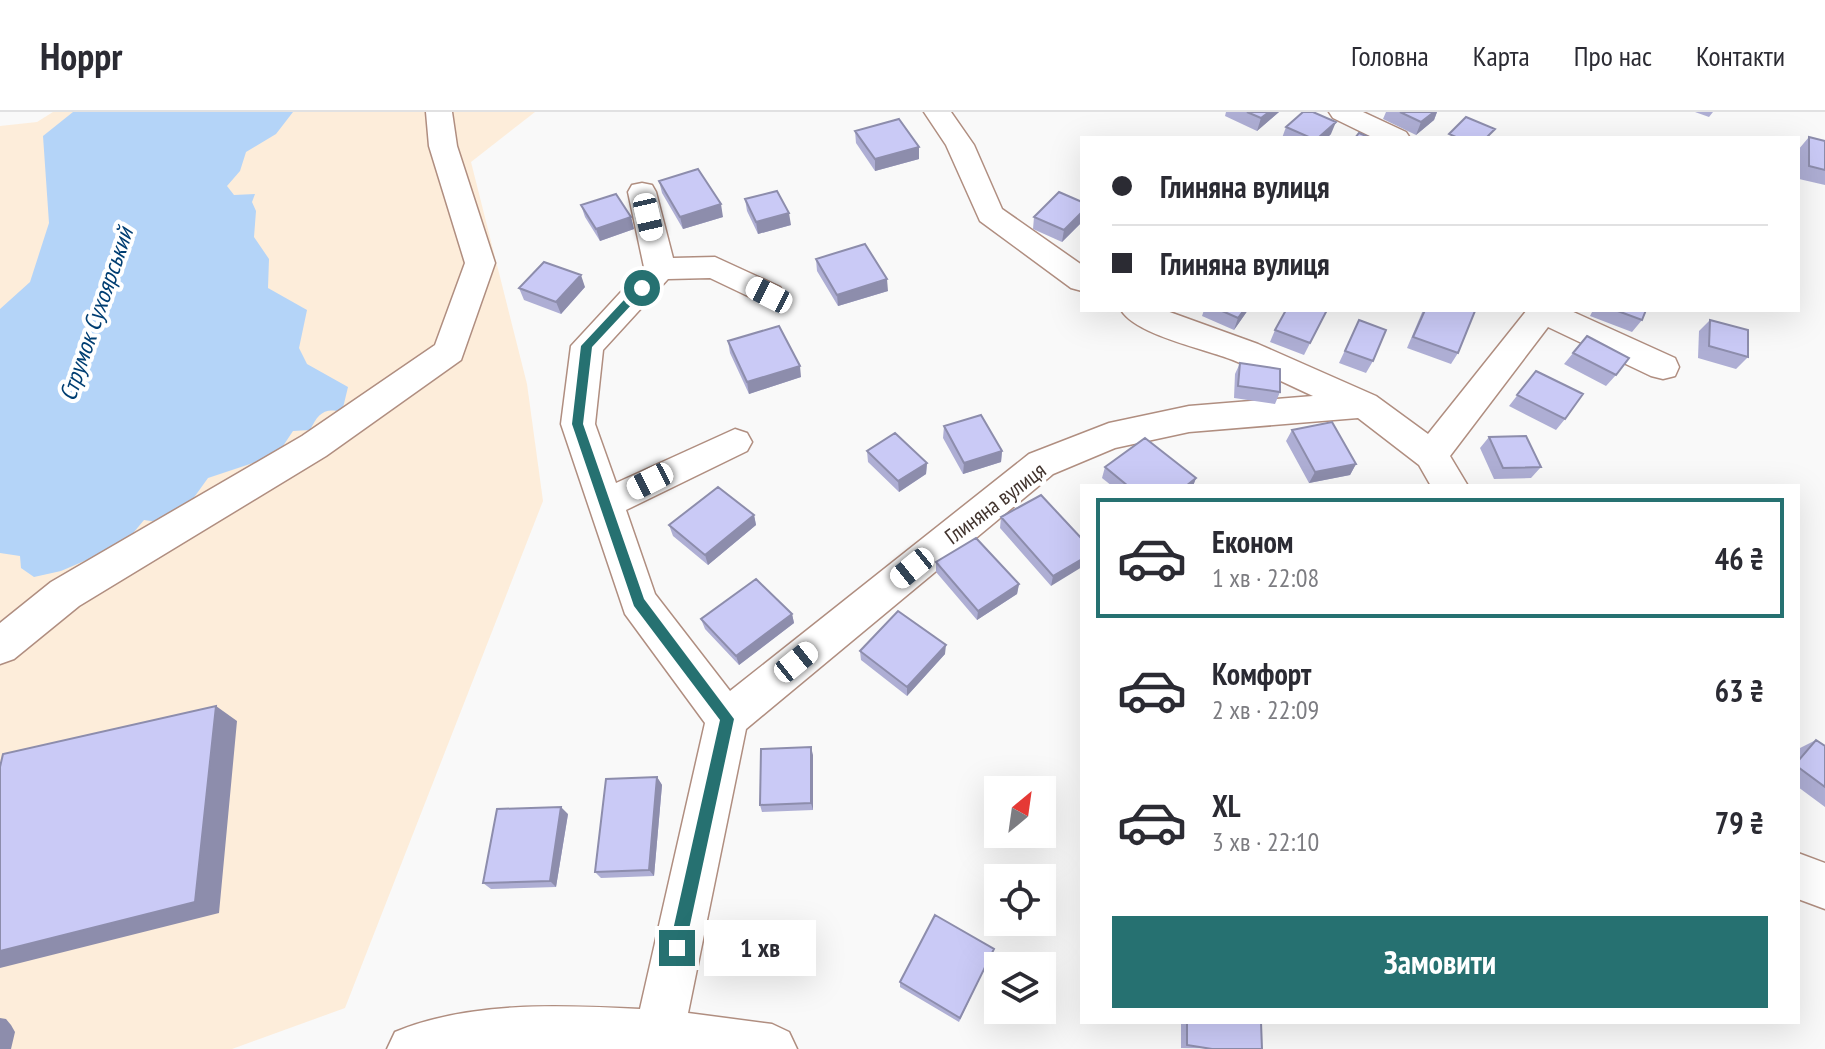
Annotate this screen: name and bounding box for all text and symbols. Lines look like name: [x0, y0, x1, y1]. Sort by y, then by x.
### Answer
text: Hoppr: [40, 31, 122, 80]
text: Головна: [1351, 37, 1429, 74]
text: Карта: [1473, 37, 1530, 74]
text: Про нас: [1574, 37, 1652, 74]
text: Контакти: [1696, 37, 1785, 74]
text: Глиняна вулиця: [1160, 167, 1330, 206]
car: [631, 191, 665, 243]
water label: Струмок Сухоярський: [52, 221, 141, 405]
text: Глиняна вулиця: [1160, 244, 1330, 283]
route start: [624, 270, 660, 306]
car: [742, 273, 796, 317]
street label: Глиняна вулиця: [939, 456, 1051, 550]
car: [623, 459, 677, 503]
icon: car: [1116, 522, 1188, 594]
text: Економ: [1212, 522, 1294, 561]
text: 46 ₴: [1715, 539, 1764, 578]
car: [886, 544, 938, 592]
text: 1 хв · 22:08: [1212, 561, 1319, 594]
car: [770, 638, 822, 686]
icon: car: [1116, 654, 1188, 726]
text: Комфорт: [1212, 654, 1311, 693]
text: 63 ₴: [1715, 671, 1764, 710]
text: 2 хв · 22:09: [1212, 693, 1319, 726]
north arrow: [984, 776, 1056, 848]
map controls: [984, 776, 1056, 1024]
icon: car: [1116, 786, 1188, 858]
text: XL: [1212, 786, 1241, 825]
text: 79 ₴: [1715, 803, 1764, 842]
text: 3 хв · 22:10: [1212, 825, 1319, 858]
button: locate: [984, 864, 1056, 936]
button: Замовити: [1112, 916, 1768, 1008]
callout: 1 хв: [705, 920, 817, 976]
route end: [659, 930, 695, 966]
text: 1 хв: [740, 931, 780, 964]
button: layers: [984, 952, 1056, 1024]

